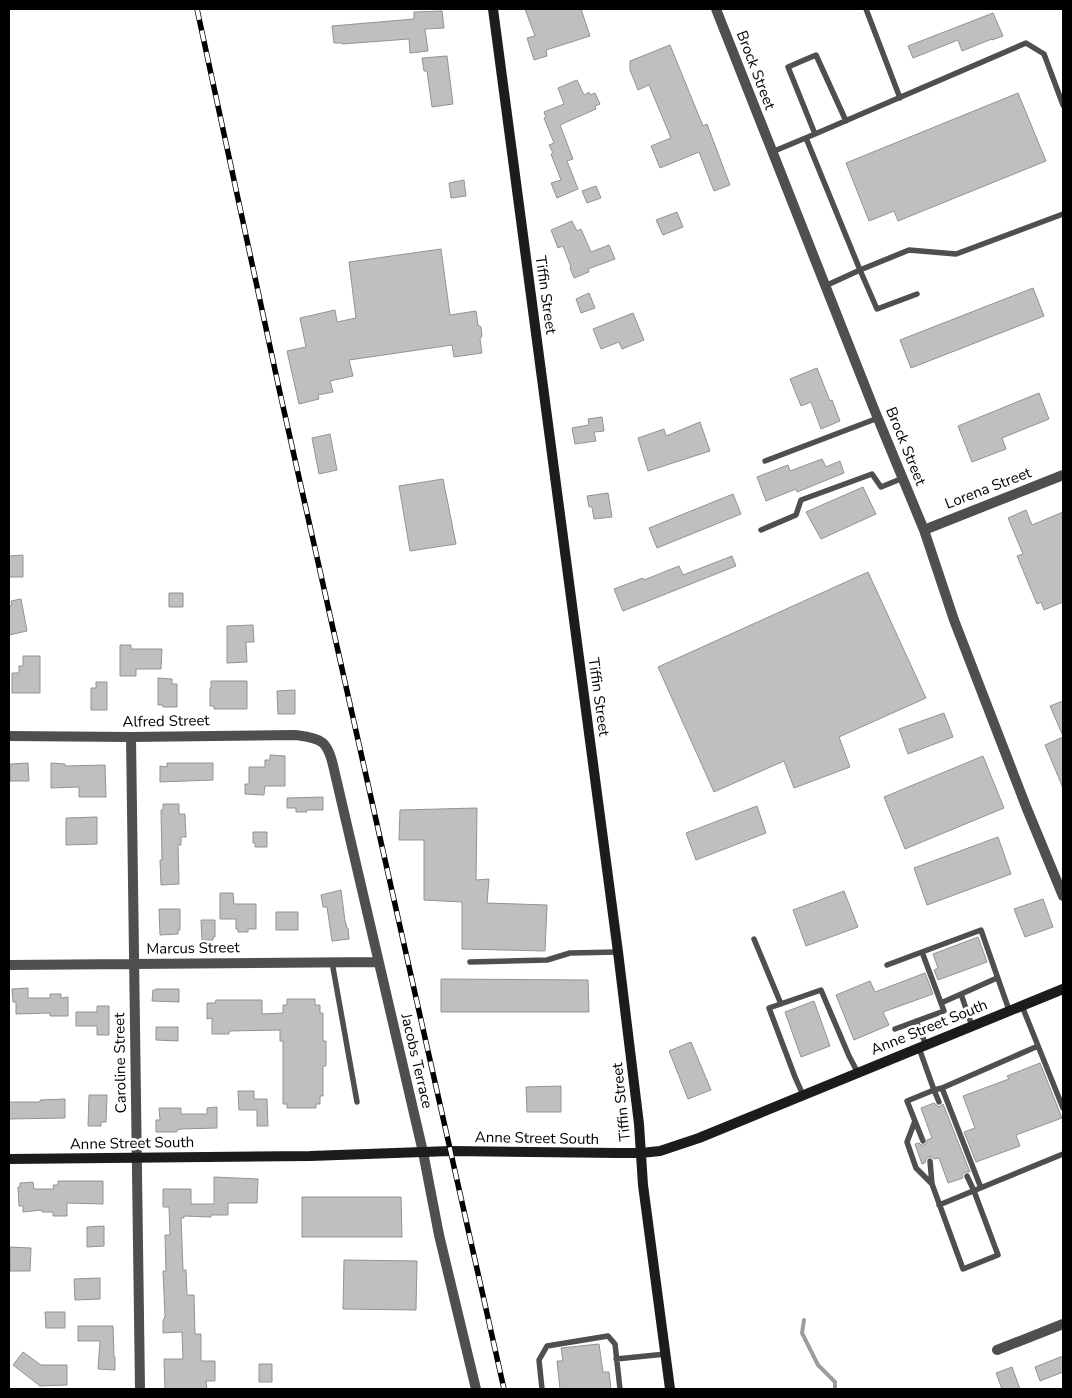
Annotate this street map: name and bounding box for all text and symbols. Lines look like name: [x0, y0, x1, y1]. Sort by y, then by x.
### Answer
street label: Brock Street: [732, 28, 780, 113]
street label: Tiffin Street: [531, 255, 562, 336]
street label: Brock Street: [881, 404, 931, 489]
street label: Lorena Street: [942, 462, 1035, 514]
street label: Tiffin Street: [584, 657, 615, 738]
street label: Alfred Street: [122, 710, 210, 732]
street label: Marcus Street: [146, 937, 241, 959]
street label: Anne Street South: [868, 994, 990, 1060]
street label: Jacobs Terrace: [396, 1011, 438, 1111]
street label: Caroline Street: [109, 1012, 131, 1113]
street label: Tiffin Street: [607, 1061, 635, 1142]
street label: Anne Street South: [475, 1127, 599, 1149]
street label: Anne Street South: [70, 1132, 194, 1154]

